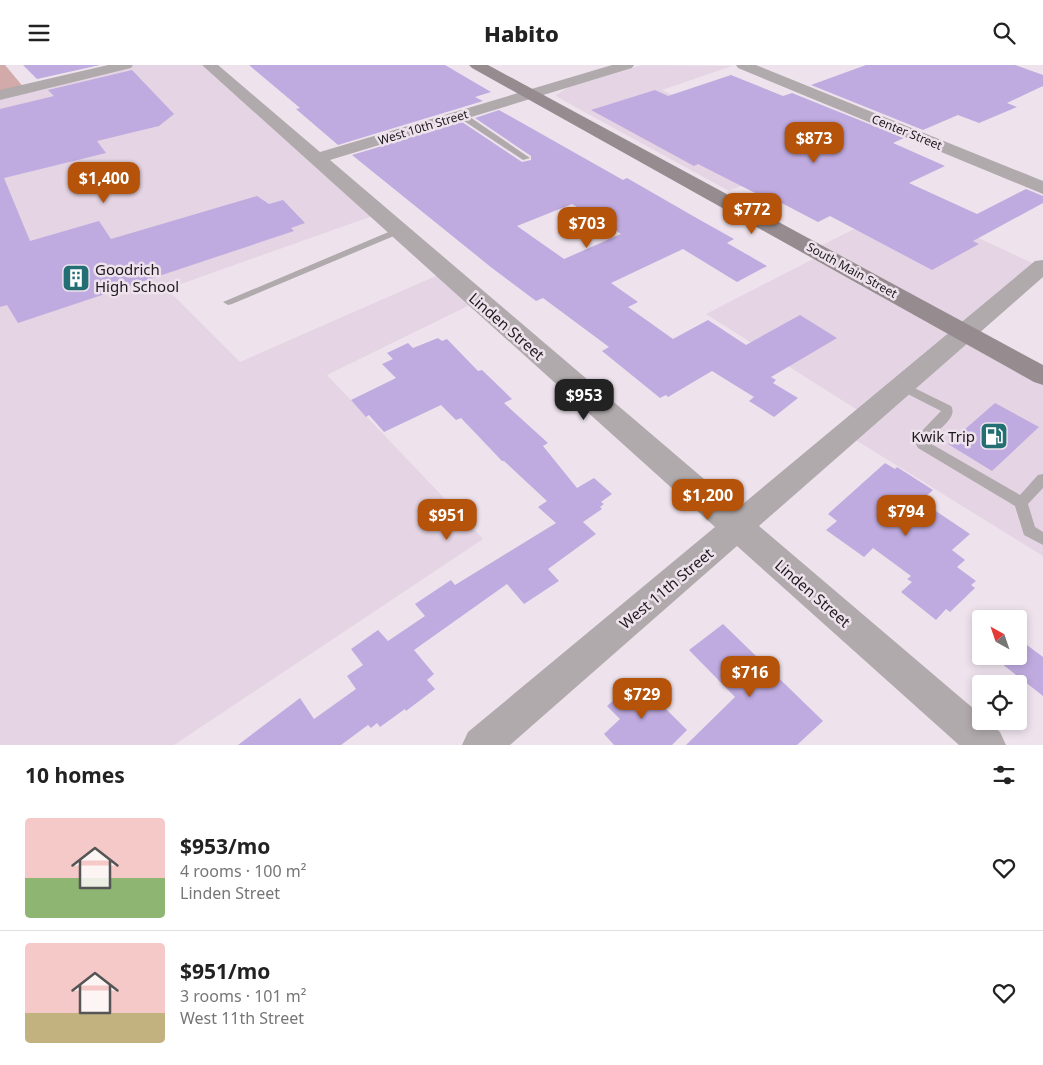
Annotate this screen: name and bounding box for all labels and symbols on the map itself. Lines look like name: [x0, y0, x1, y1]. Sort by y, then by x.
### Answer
street label: West 10th Street: [376, 105, 471, 149]
street label: Center Street: [869, 110, 945, 154]
pin: $873: [784, 121, 844, 164]
pin: $1,400: [63, 161, 145, 204]
pin: $772: [722, 193, 782, 235]
pin: $703: [557, 207, 617, 249]
street label: South Main Street: [804, 238, 901, 302]
place label: Goodrich High School: [95, 259, 179, 296]
building icon: Goodrich High School: [61, 263, 91, 293]
street label: Linden Street: [465, 288, 549, 365]
pin: $953: [554, 379, 614, 421]
fuel station icon: Kwik Trip: [979, 421, 1009, 451]
place label: Kwik Trip: [911, 426, 975, 446]
pin: $1,200: [667, 479, 749, 521]
pin: $794: [876, 495, 936, 537]
pin: $951: [417, 499, 477, 541]
street label: West 11th Street: [615, 543, 717, 633]
street label: Linden Street: [771, 555, 855, 632]
north arrow: [972, 610, 1028, 665]
pin: $716: [720, 655, 780, 698]
pin: $729: [612, 677, 672, 720]

